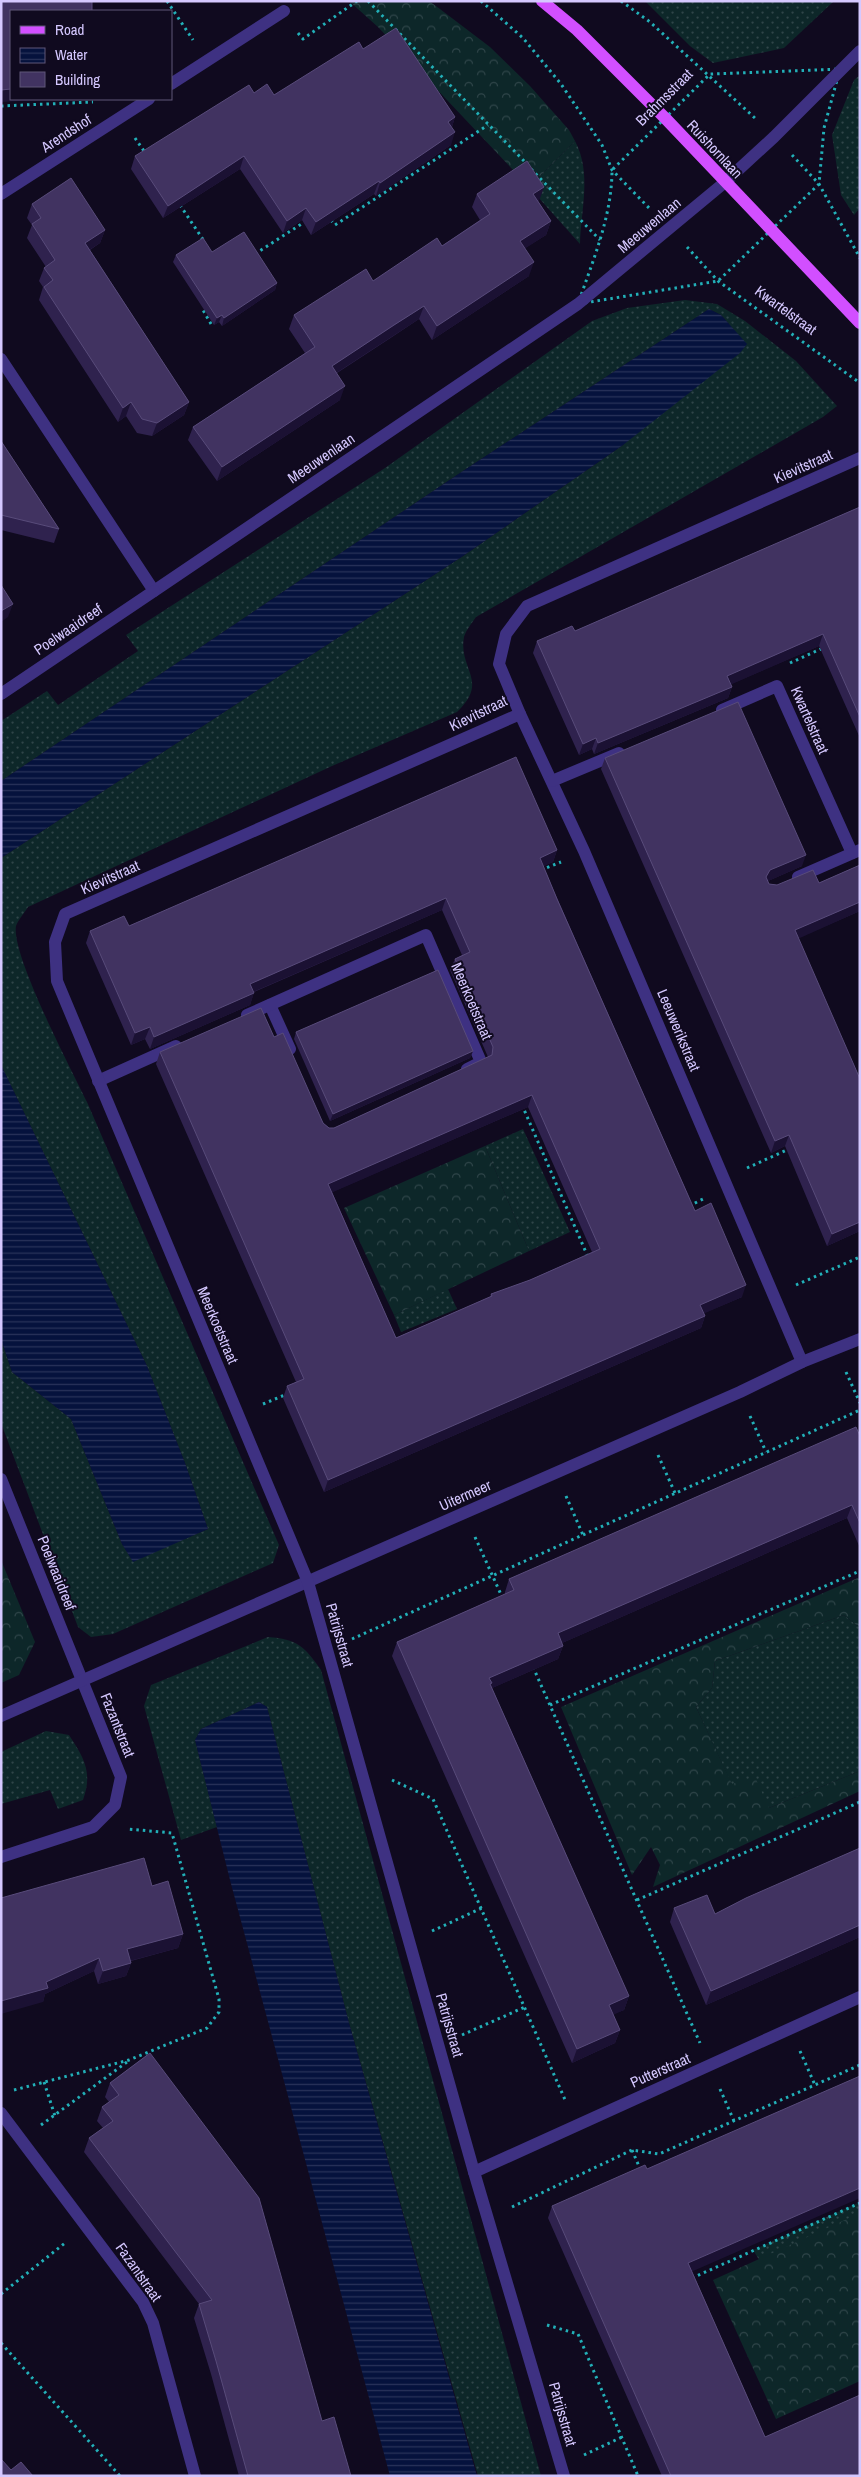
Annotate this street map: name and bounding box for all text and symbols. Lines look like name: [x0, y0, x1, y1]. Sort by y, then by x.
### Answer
legend: [10, 10, 172, 100]
text: Road: [55, 19, 84, 40]
text: Water: [55, 44, 87, 65]
street label: Brahmsstraat: [631, 63, 698, 130]
text: Building: [55, 69, 100, 90]
street label: Arendshof: [36, 109, 96, 158]
street label: Ruishornlaan: [682, 115, 748, 183]
street label: Meeuwenlaan: [613, 192, 685, 258]
street label: Kwartelstraat: [751, 280, 822, 340]
street label: Meeuwenlaan: [283, 428, 359, 488]
street label: Kievitstraat: [770, 444, 836, 488]
street label: Poelwaaidreef: [30, 598, 107, 660]
street label: Kwartelstraat: [786, 683, 834, 758]
street label: Kievitstraat: [445, 690, 511, 736]
street label: Kievitstraat: [77, 855, 143, 899]
street label: Meerkoetstraat: [446, 959, 498, 1043]
street label: Leeuwerikstraat: [652, 986, 706, 1075]
street label: Meerkoetstraat: [192, 1283, 244, 1367]
street label: Uitermeer: [436, 1474, 494, 1516]
street label: Poelwaaidreef: [33, 1533, 82, 1614]
street label: Patrijsstraat: [321, 1601, 359, 1670]
street label: Fazantstraat: [96, 1690, 141, 1761]
street label: Patrijsstraat: [431, 1991, 469, 2060]
street label: Putterstraat: [627, 2047, 694, 2093]
street label: Fazantstraat: [111, 2238, 167, 2306]
street label: Patrijsstraat: [544, 2380, 582, 2449]

